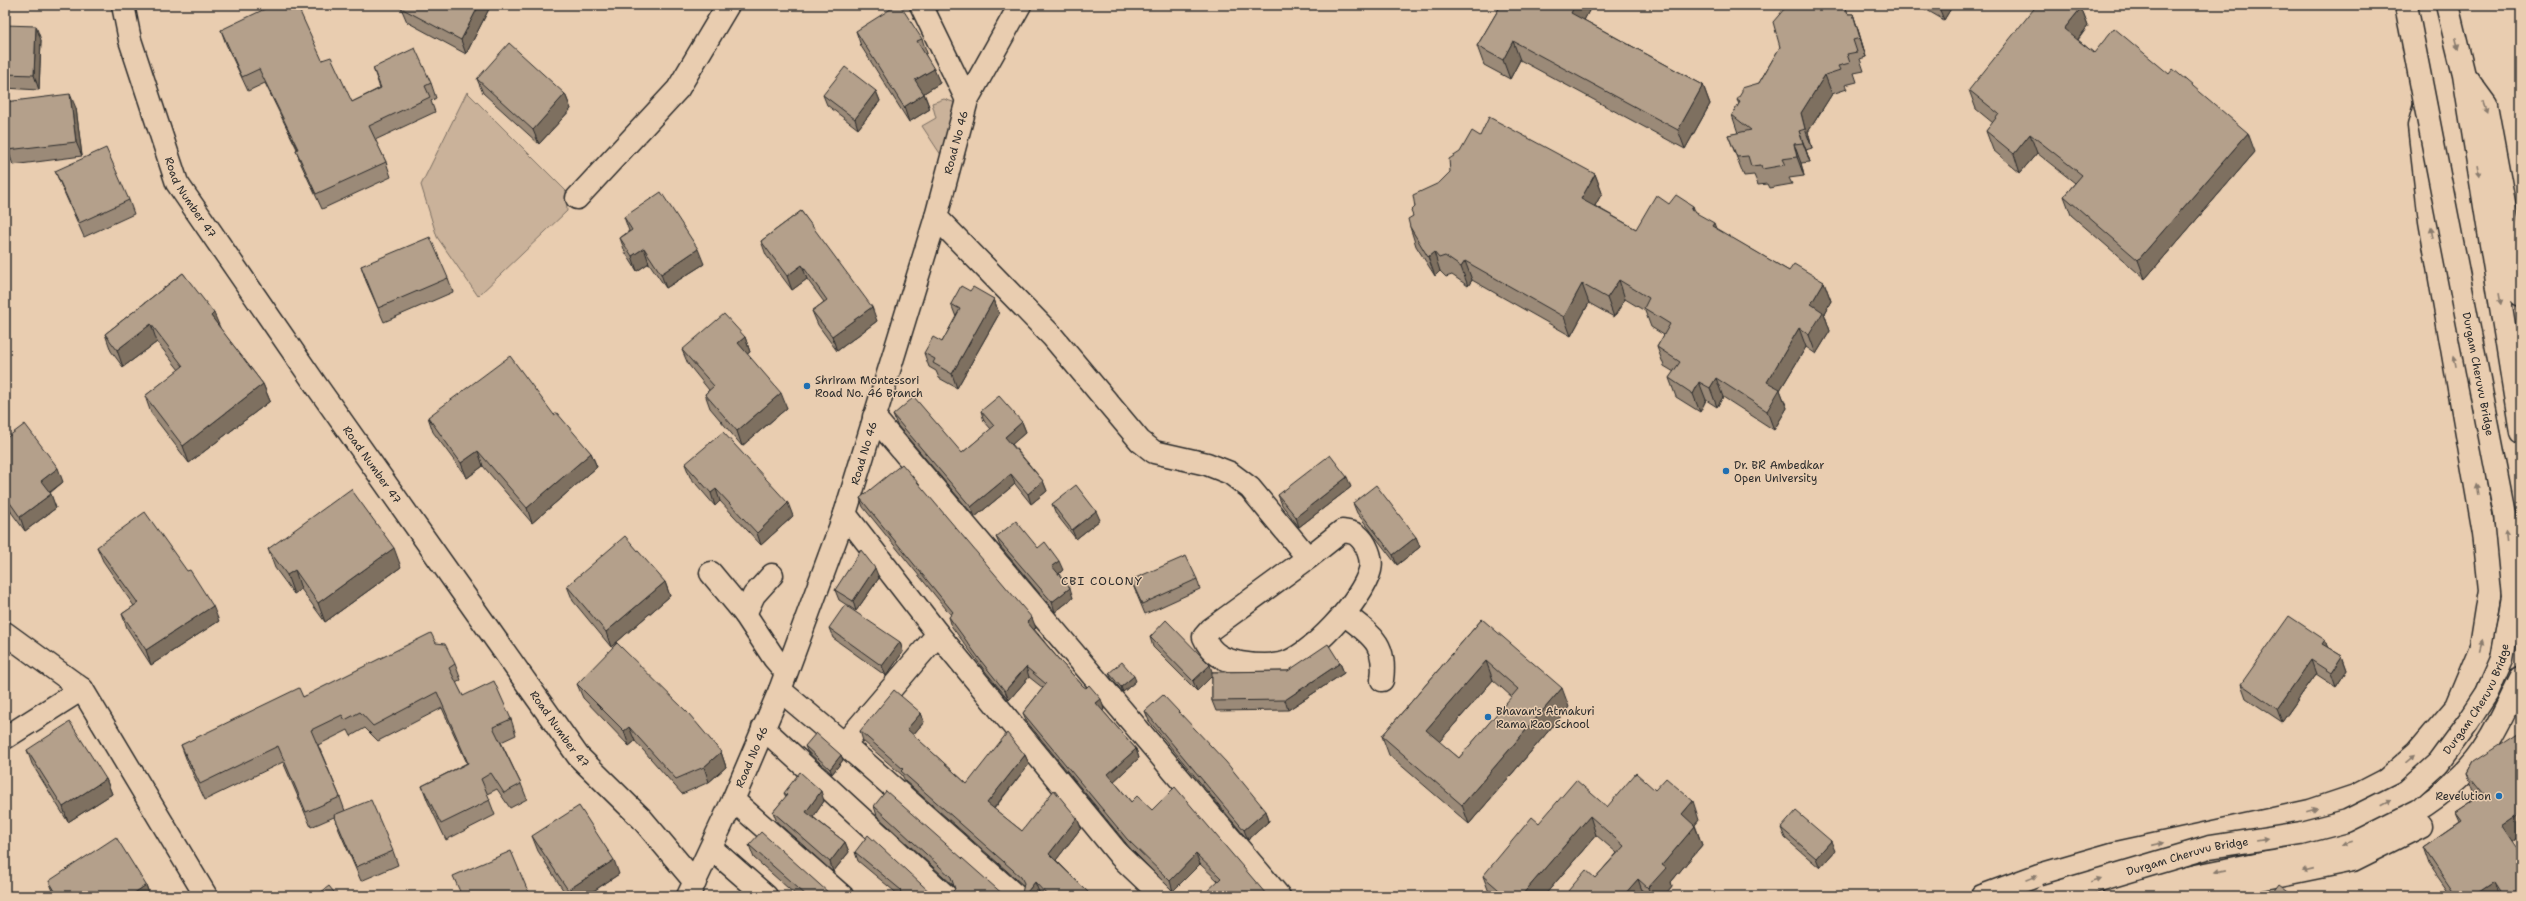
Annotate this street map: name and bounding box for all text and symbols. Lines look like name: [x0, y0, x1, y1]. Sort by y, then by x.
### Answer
one-way arrow: [2454, 37, 2460, 49]
one-way arrow: [2482, 102, 2488, 114]
street label: Road No 46: [940, 109, 971, 176]
street label: Road Number 47: [161, 155, 220, 241]
one-way arrow: [2477, 165, 2483, 177]
one-way arrow: [2429, 227, 2435, 239]
one-way arrow: [2497, 293, 2503, 305]
street label: Durgam Cheruvu Bridge: [2459, 311, 2497, 437]
one-way arrow: [2451, 355, 2457, 367]
place label: Shriram Montessori Road No. 46 Branch: [815, 373, 923, 401]
marker: Shriram Montessori Road No. 46 Branch: [802, 381, 812, 391]
street label: Road No 46: [847, 420, 880, 486]
street label: Road Number 47: [340, 423, 405, 507]
place label: Dr. BR Ambedkar Open University: [1734, 458, 1824, 486]
marker: Dr. BR Ambedkar Open University: [1721, 466, 1731, 476]
one-way arrow: [2473, 483, 2479, 495]
one-way arrow: [2504, 530, 2511, 542]
district label: CBI COLONY: [1061, 573, 1143, 589]
one-way arrow: [2478, 639, 2484, 651]
street label: Durgam Cheruvu Bridge: [2439, 642, 2512, 757]
street label: Road Number 47: [527, 688, 593, 771]
place label: Bhavan's Atmakuri Rama Rao School: [1496, 704, 1595, 732]
marker: Bhavan's Atmakuri Rama Rao School: [1483, 712, 1493, 722]
street label: Road No 46: [732, 724, 771, 790]
one-way arrow: [2405, 755, 2415, 764]
place label: Revelution: [2436, 789, 2491, 804]
marker: Revelution: [2494, 791, 2504, 801]
one-way arrow: [2380, 799, 2392, 805]
one-way arrow: [2306, 807, 2318, 813]
street label: Durgam Cheruvu Bridge: [2124, 834, 2249, 879]
one-way arrow: [2256, 836, 2269, 842]
one-way arrow: [2340, 840, 2352, 846]
one-way arrow: [2152, 841, 2164, 847]
one-way arrow: [2214, 868, 2226, 874]
one-way arrow: [2302, 868, 2314, 874]
one-way arrow: [2027, 875, 2038, 881]
one-way arrow: [2090, 877, 2102, 883]

